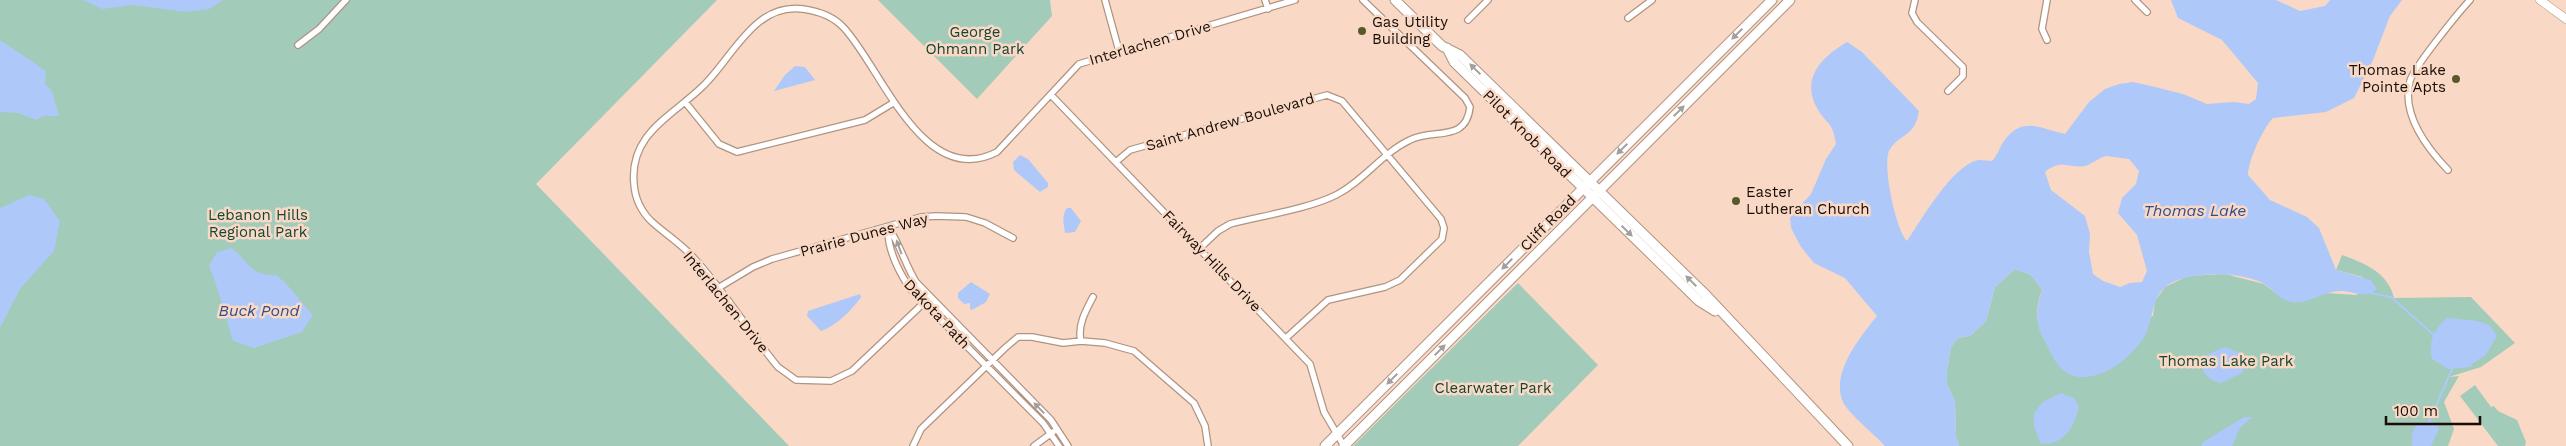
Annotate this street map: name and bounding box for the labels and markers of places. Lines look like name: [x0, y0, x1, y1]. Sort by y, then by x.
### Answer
place label: Gas Utility Building: [1372, 13, 1448, 48]
marker: Gas Utility Building: [1356, 25, 1368, 37]
place label: Thomas Lake Pointe Apts: [2349, 61, 2446, 96]
marker: Thomas Lake Pointe Apts: [2450, 73, 2462, 85]
place label: Easter Lutheran Church: [1746, 183, 1869, 218]
marker: Easter Lutheran Church: [1730, 195, 1742, 207]

